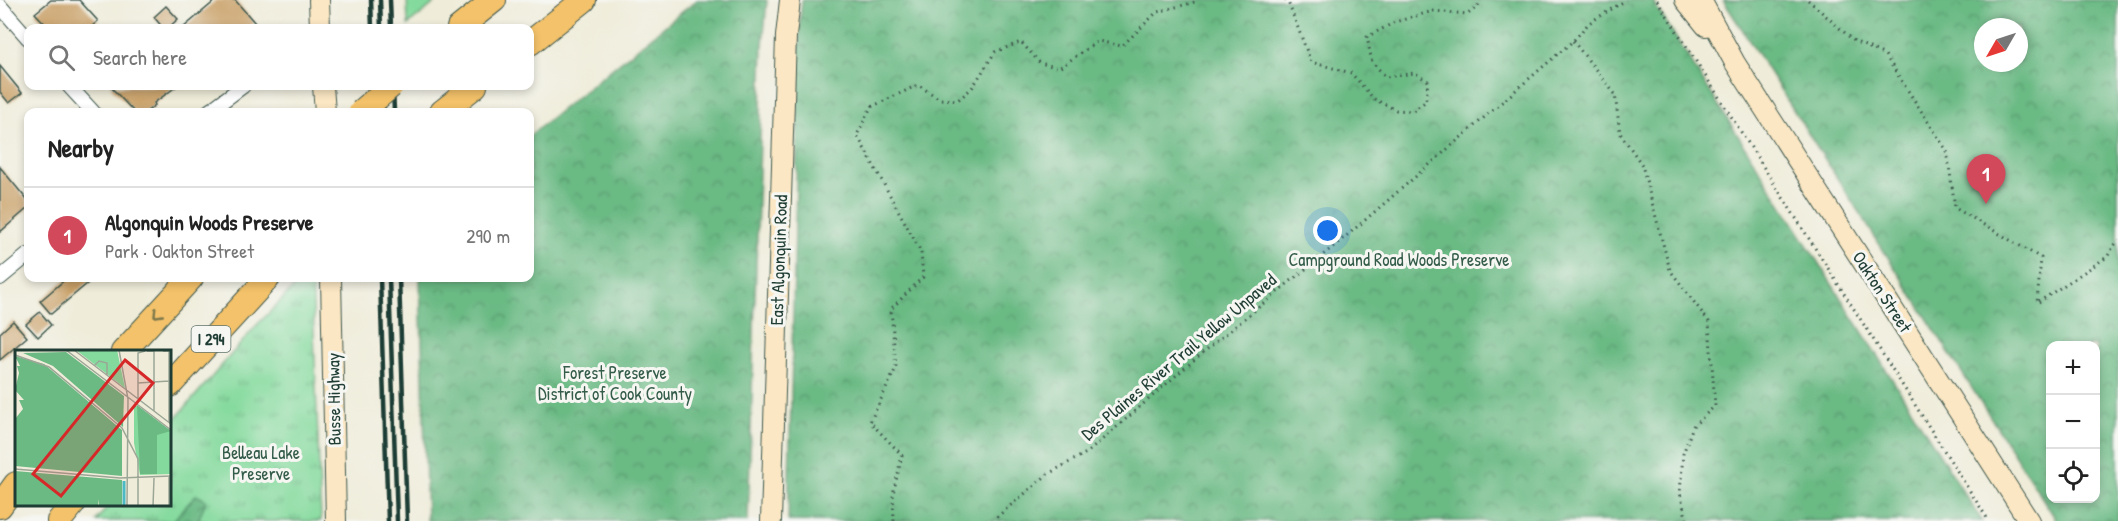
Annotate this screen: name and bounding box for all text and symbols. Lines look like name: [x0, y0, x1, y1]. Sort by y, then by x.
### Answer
north arrow: [1974, 18, 2028, 72]
search box: [24, 24, 534, 90]
icon: search: [45, 41, 78, 74]
text: Search here: [93, 42, 187, 72]
text: Nearby: [48, 130, 114, 165]
pin: 1: [1966, 154, 2006, 204]
street label: East Algonquin Road: [764, 194, 793, 326]
text: Algonquin Woods Preserve: [105, 207, 314, 237]
your location: [1313, 216, 1342, 245]
text: 1: [64, 222, 71, 249]
text: 290 m: [466, 222, 510, 249]
text: Park · Oakton Street: [105, 237, 254, 264]
street label: Oakton Street: [1847, 246, 1918, 338]
park label: Campground Road Woods Preserve: [1288, 247, 1510, 272]
street label: Des Plaines River Trail Yellow Unpaved: [1076, 268, 1282, 446]
one-way arrow: [153, 306, 164, 317]
road number: I 294: [192, 326, 230, 352]
map controls: [2046, 341, 2100, 503]
button: +: [2046, 341, 2100, 395]
inset map: [15, 350, 171, 506]
street label: Busse Highway: [320, 352, 347, 445]
park label: Forest Preserve District of Cook County: [538, 360, 692, 406]
button: −: [2046, 395, 2100, 449]
park label: Belleau Lake Preserve: [222, 440, 300, 486]
button: locate: [2046, 449, 2100, 503]

